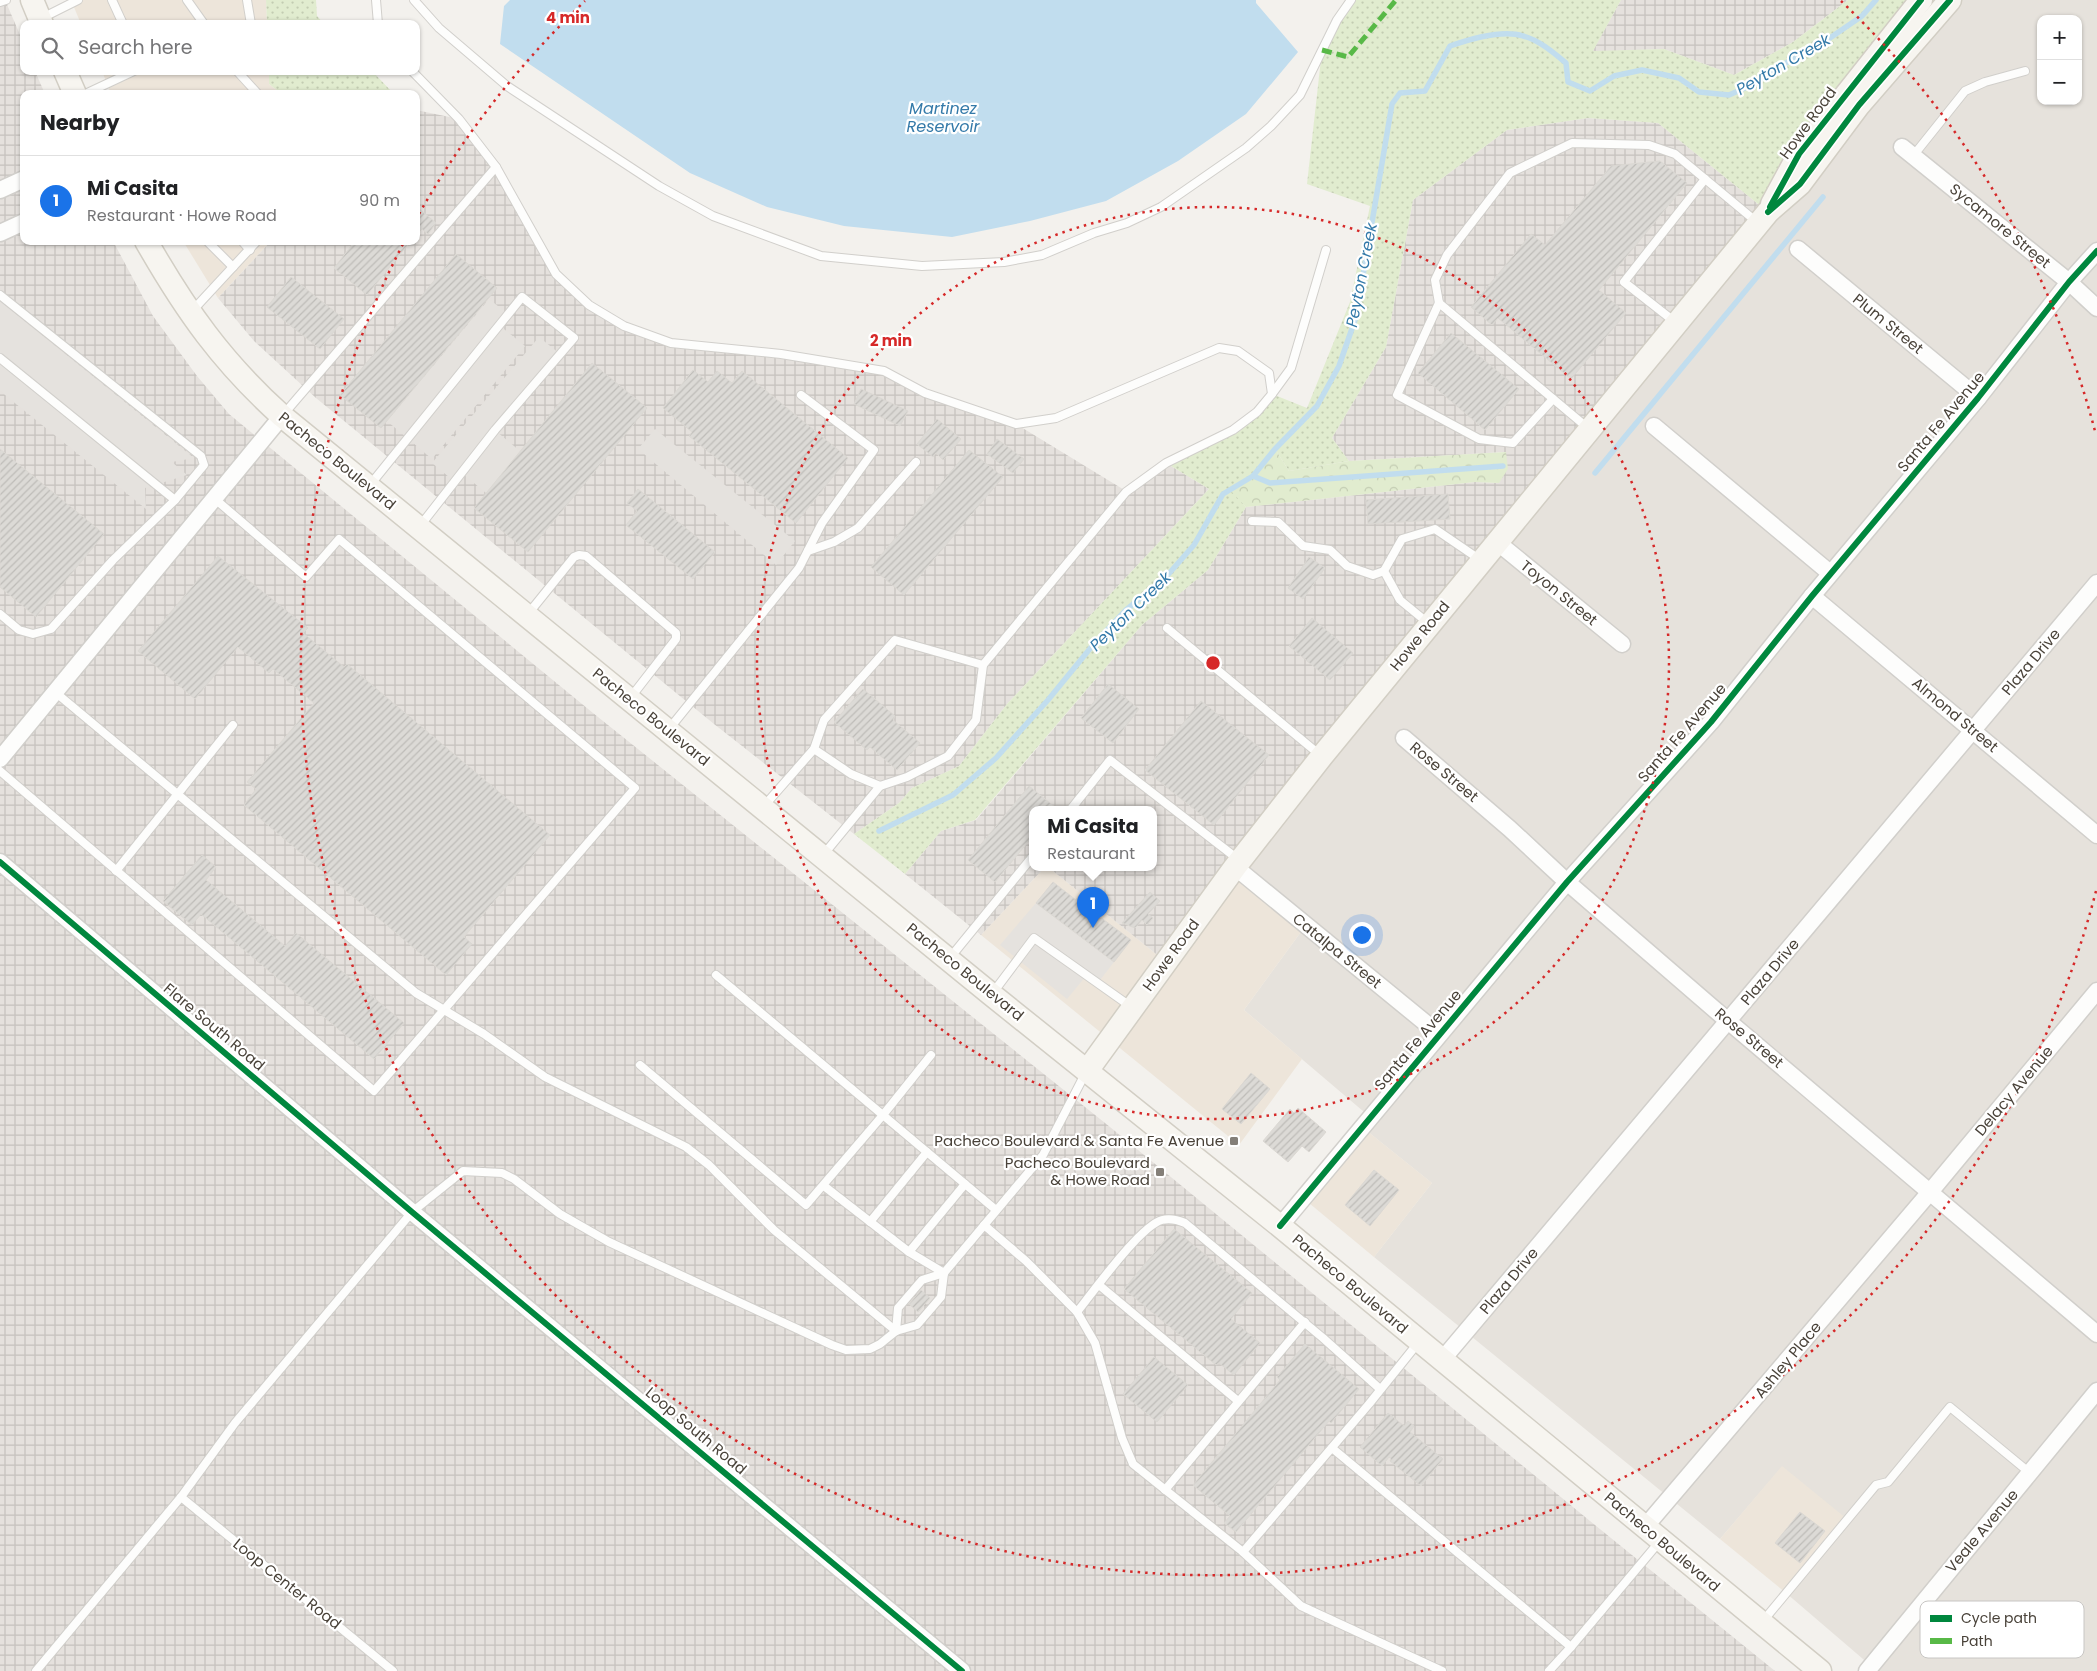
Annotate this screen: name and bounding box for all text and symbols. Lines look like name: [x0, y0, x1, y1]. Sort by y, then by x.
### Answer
text: 4 min: [546, 7, 590, 28]
map controls: [2037, 15, 2082, 105]
button: +: [2037, 15, 2082, 60]
search box: [20, 20, 420, 75]
water label: Peyton Creek: [1732, 28, 1835, 101]
icon: search: [38, 34, 66, 62]
text: Search here: [78, 34, 192, 61]
button: −: [2037, 60, 2082, 105]
street label: Howe Road: [1774, 82, 1841, 163]
water label: Martinez Reservoir: [906, 97, 981, 138]
text: Nearby: [40, 108, 120, 137]
text: Mi Casita: [87, 175, 178, 202]
street label: Sycamore Street: [1945, 178, 2055, 273]
text: 1: [53, 189, 59, 212]
text: 90 m: [359, 189, 400, 212]
text: Restaurant · Howe Road: [87, 204, 277, 227]
water label: Peyton Creek: [1340, 220, 1383, 329]
street label: Plum Street: [1849, 289, 1928, 359]
text: 2 min: [870, 330, 912, 351]
street label: Santa Fe Avenue: [1892, 367, 1989, 476]
street label: Pacheco Boulevard: [274, 407, 400, 514]
street label: Toyon Street: [1516, 555, 1602, 630]
water label: Peyton Creek: [1084, 566, 1177, 656]
street label: Howe Road: [1385, 596, 1454, 675]
street label: Plaza Drive: [1997, 624, 2065, 699]
centre of rings: [1204, 654, 1222, 672]
street label: Pacheco Boulevard: [588, 663, 714, 770]
street label: Almond Street: [1908, 672, 2003, 757]
street label: Santa Fe Avenue: [1633, 678, 1731, 787]
street label: Rose Street: [1405, 737, 1483, 807]
popup: [1029, 806, 1157, 871]
text: Mi Casita: [1047, 813, 1139, 840]
text: Restaurant: [1047, 842, 1135, 865]
pin: 1: [1077, 887, 1109, 928]
street label: Catalpa Street: [1288, 908, 1386, 993]
street label: Howe Road: [1137, 914, 1204, 995]
street label: Pacheco Boulevard: [902, 918, 1028, 1025]
your location: [1349, 922, 1375, 948]
street label: Plaza Drive: [1736, 934, 1804, 1009]
street label: Flare South Road: [159, 978, 269, 1075]
street label: Santa Fe Avenue: [1369, 985, 1466, 1094]
street label: Rose Street: [1710, 1003, 1788, 1073]
street label: Delacy Avenue: [1970, 1041, 2058, 1140]
place label: Pacheco Boulevard & Santa Fe Avenue: [934, 1130, 1224, 1151]
marker: Pacheco Boulevard & Santa Fe Avenue: [1228, 1135, 1240, 1147]
place label: Pacheco Boulevard & Howe Road: [1005, 1152, 1150, 1190]
marker: Pacheco Boulevard & Howe Road: [1154, 1166, 1166, 1178]
street label: Pacheco Boulevard: [1288, 1229, 1413, 1338]
street label: Plaza Drive: [1475, 1243, 1543, 1318]
street label: Ashley Place: [1749, 1317, 1826, 1402]
street label: Loop South Road: [641, 1382, 751, 1479]
street label: Veale Avenue: [1941, 1485, 2023, 1577]
street label: Pacheco Boulevard: [1600, 1487, 1725, 1596]
street label: Loop Center Road: [229, 1533, 346, 1634]
legend: [1920, 1601, 2084, 1658]
text: Cycle path: [1961, 1608, 2037, 1628]
text: Path: [1961, 1631, 1993, 1651]

